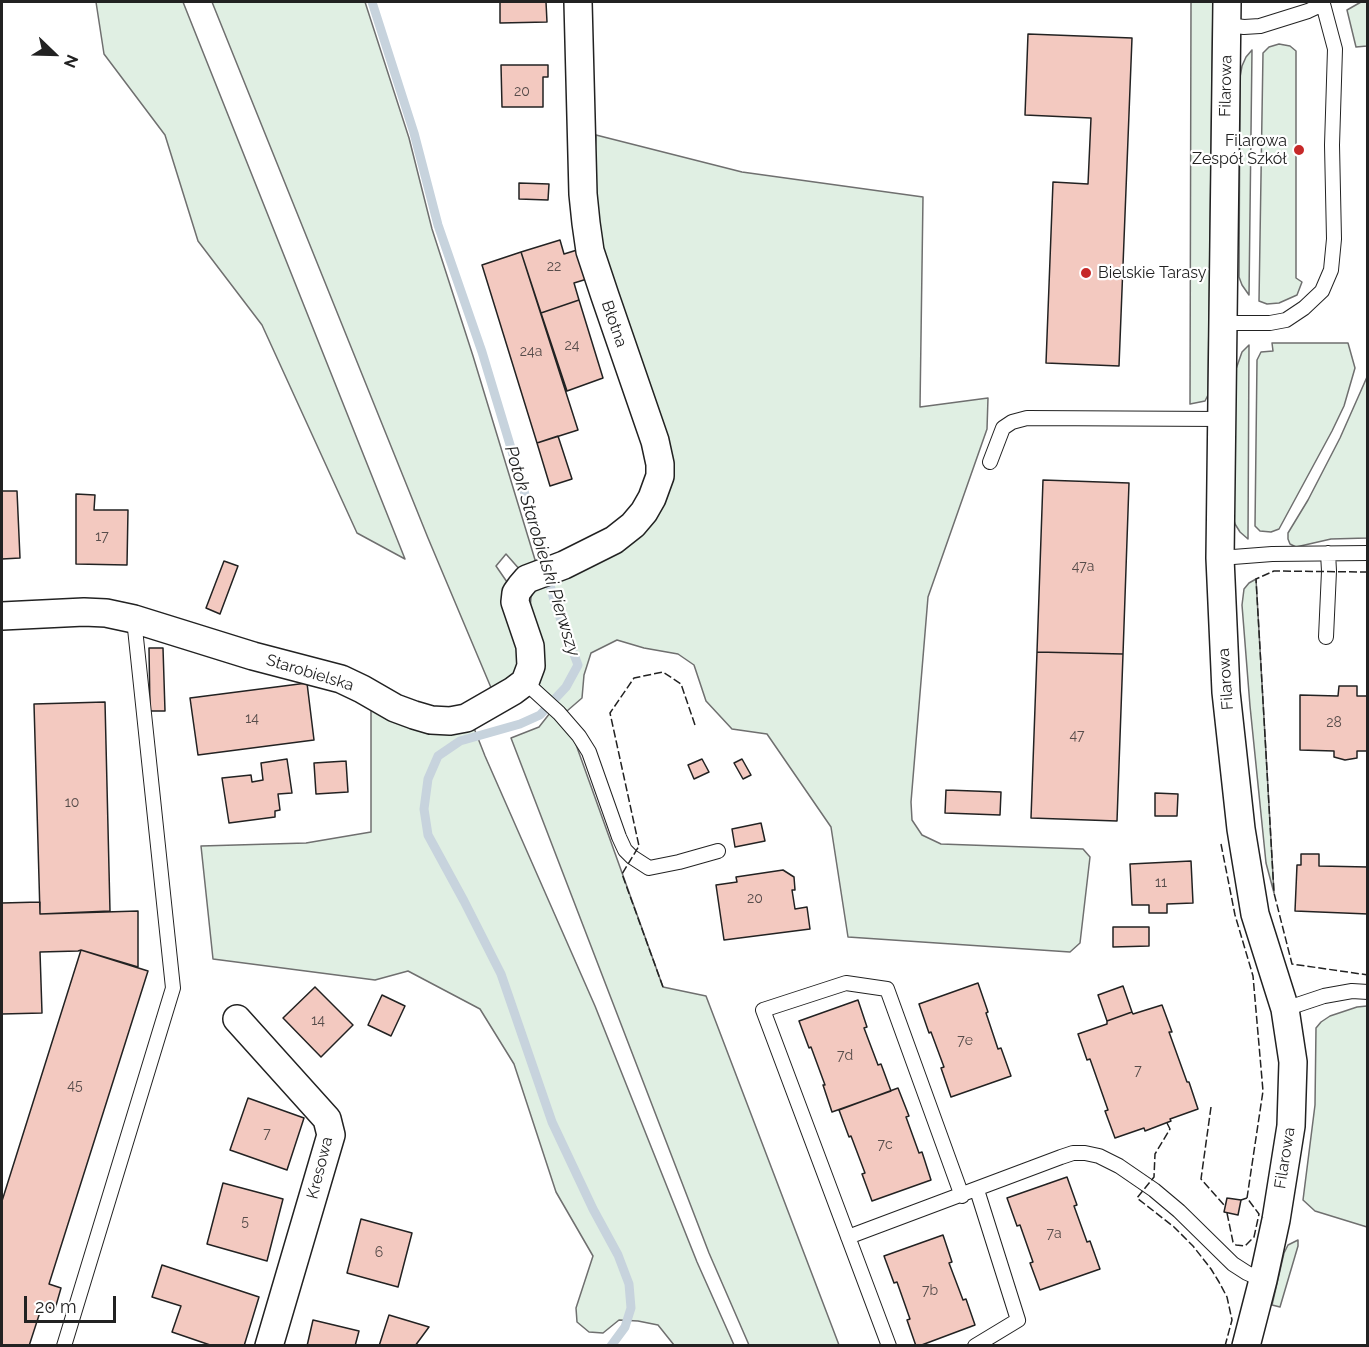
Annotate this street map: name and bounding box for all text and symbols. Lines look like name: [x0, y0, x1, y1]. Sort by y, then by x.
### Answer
north arrow: [24, 24, 84, 84]
text: N: [60, 52, 82, 71]
street label: Filarowa: [1216, 55, 1236, 117]
house number: 20: [514, 84, 530, 100]
place label: Filarowa Zespół Szkół: [1192, 131, 1287, 169]
marker: Filarowa Zespół Szkół: [1292, 143, 1306, 157]
house number: 22: [547, 259, 561, 275]
place label: Bielskie Tarasy: [1098, 263, 1206, 283]
marker: Bielskie Tarasy: [1079, 266, 1093, 280]
street label: Błotna: [597, 298, 631, 350]
house number: 24: [565, 338, 579, 354]
house number: 24a: [520, 344, 542, 360]
water label: Potok Starobielski Pierwszy: [500, 443, 584, 659]
house number: 17: [95, 529, 109, 545]
house number: 47a: [1072, 559, 1094, 575]
street label: Filarowa: [1214, 647, 1238, 711]
street label: Starobielska: [264, 651, 356, 695]
house number: 14: [245, 711, 259, 727]
house number: 28: [1326, 715, 1342, 731]
house number: 47: [1069, 728, 1085, 744]
house number: 10: [65, 795, 79, 811]
house number: 11: [1155, 875, 1167, 891]
house number: 20: [747, 891, 763, 907]
house number: 14: [311, 1013, 325, 1029]
house number: 7e: [957, 1033, 973, 1049]
house number: 7d: [837, 1048, 853, 1064]
house number: 7: [1134, 1063, 1142, 1079]
house number: 45: [67, 1078, 83, 1094]
house number: 7: [263, 1126, 271, 1142]
street label: Filarowa: [1271, 1126, 1299, 1190]
street label: Kresowa: [303, 1135, 337, 1201]
house number: 7c: [877, 1137, 893, 1153]
house number: 5: [241, 1214, 249, 1230]
house number: 7a: [1046, 1226, 1062, 1242]
house number: 6: [375, 1245, 383, 1261]
house number: 7b: [922, 1283, 938, 1299]
scale bar: [27, 1284, 118, 1322]
text: 20 m: [35, 1296, 77, 1317]

